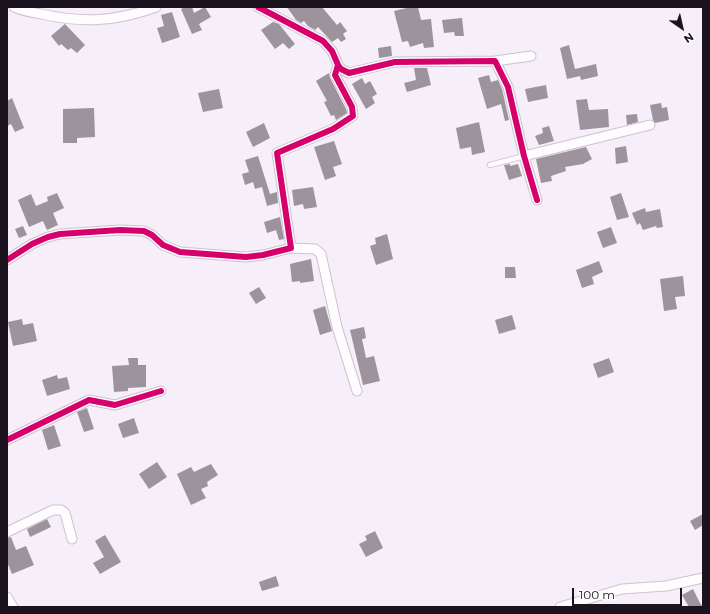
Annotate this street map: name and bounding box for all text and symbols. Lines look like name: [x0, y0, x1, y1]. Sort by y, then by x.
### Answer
north arrow: [662, 8, 702, 48]
text: N: [681, 30, 696, 46]
scale bar: [574, 580, 684, 606]
text: 100 m: [579, 587, 615, 602]

